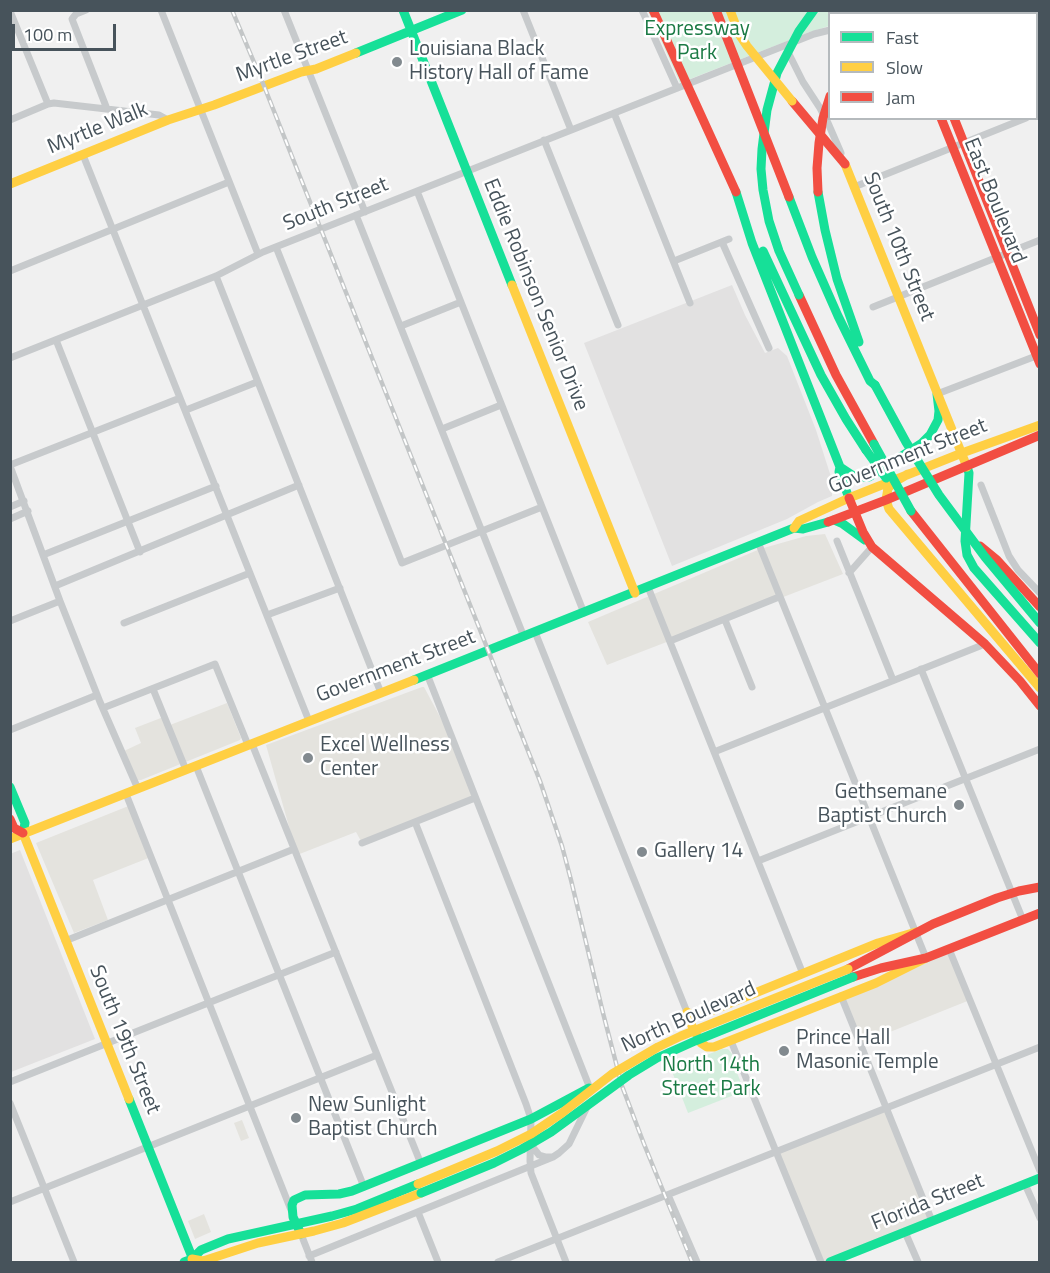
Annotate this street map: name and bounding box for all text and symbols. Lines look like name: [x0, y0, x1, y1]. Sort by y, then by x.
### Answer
scale bar: [15, 12, 118, 50]
legend: [828, 12, 1038, 120]
park label: Expressway Park: [644, 17, 750, 67]
text: 100 m: [23, 21, 72, 48]
text: Fast: [886, 24, 919, 51]
street label: Myrtle Street: [233, 25, 351, 89]
place label: Louisiana Black History Hall of Fame: [409, 37, 589, 87]
text: Slow: [886, 54, 923, 81]
marker: Louisiana Black History Hall of Fame: [390, 55, 404, 69]
text: Jam: [886, 84, 915, 111]
street label: Myrtle Walk: [44, 97, 152, 161]
street label: East Boulevard: [957, 135, 1031, 267]
street label: South 10th Street: [857, 169, 939, 325]
street label: South Street: [280, 173, 392, 237]
street label: Eddie Robinson Senior Drive: [477, 175, 593, 415]
street label: Government Street: [825, 414, 991, 500]
street label: Government Street: [313, 625, 479, 709]
place label: Excel Wellness Center: [320, 733, 450, 783]
marker: Excel Wellness Center: [301, 751, 315, 765]
place label: Gethsemane Baptist Church: [817, 780, 947, 830]
marker: Gethsemane Baptist Church: [952, 798, 966, 812]
place label: Gallery 14: [654, 839, 743, 865]
marker: Gallery 14: [635, 845, 649, 859]
street label: South 19th Street: [83, 962, 165, 1118]
street label: North Boulevard: [618, 977, 760, 1059]
place label: Prince Hall Masonic Temple: [796, 1026, 938, 1076]
marker: Prince Hall Masonic Temple: [777, 1044, 791, 1058]
park label: North 14th Street Park: [662, 1053, 760, 1103]
place label: New Sunlight Baptist Church: [308, 1093, 438, 1143]
marker: New Sunlight Baptist Church: [289, 1111, 303, 1125]
street label: Florida Street: [868, 1169, 988, 1237]

